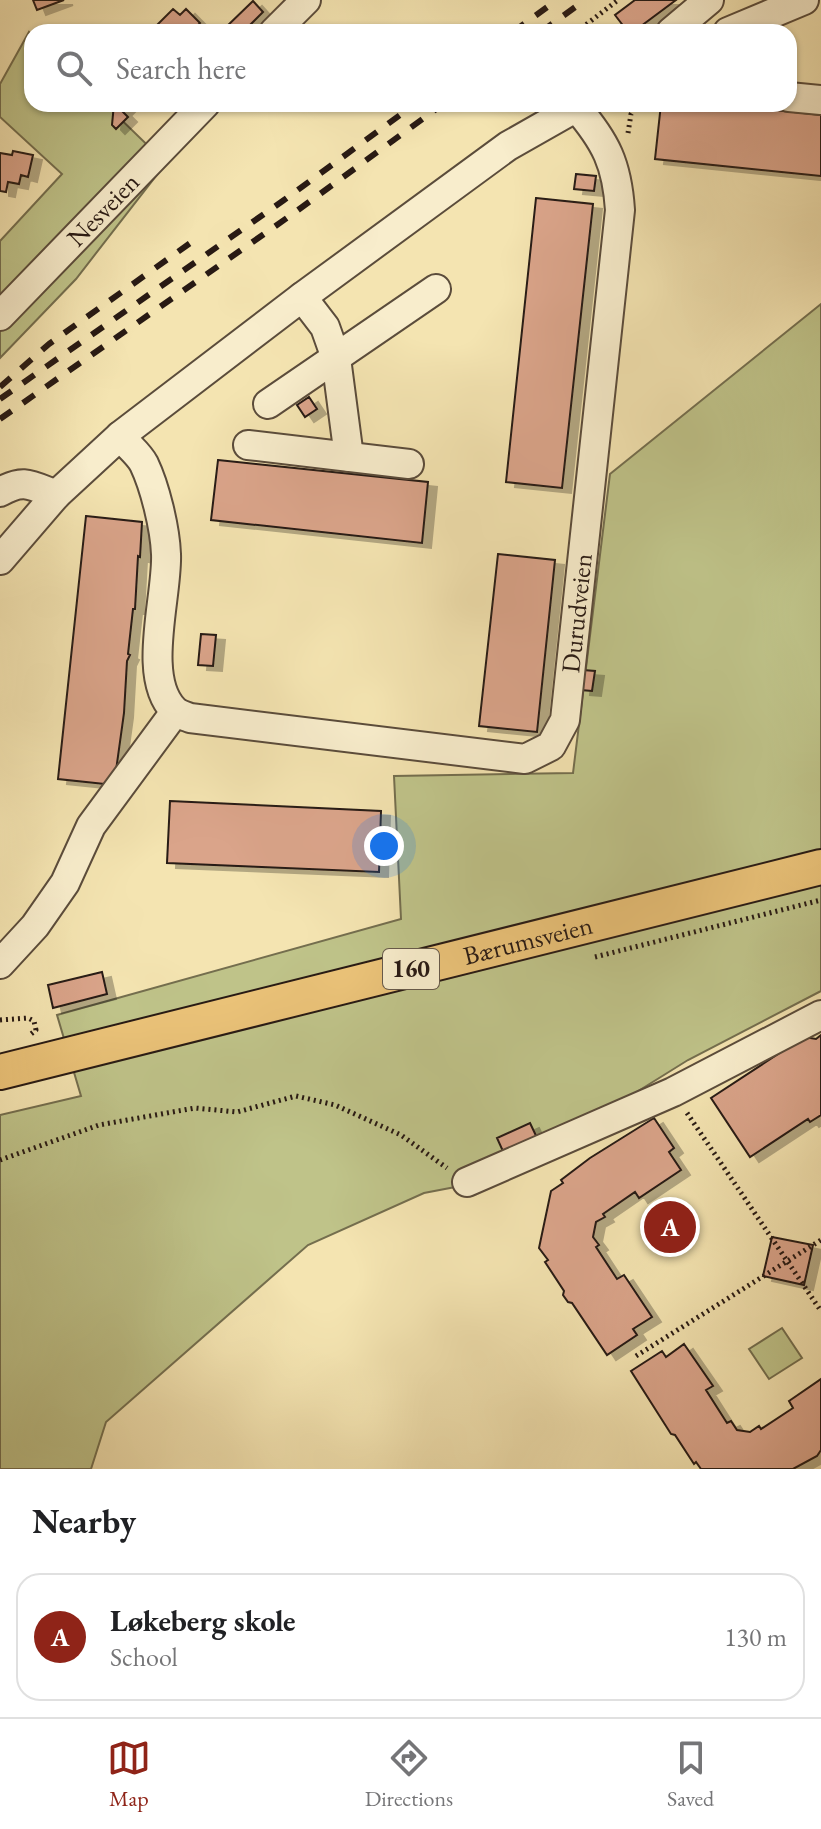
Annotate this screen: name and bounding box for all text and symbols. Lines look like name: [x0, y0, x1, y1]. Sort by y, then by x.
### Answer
search box: [24, 24, 797, 112]
icon: search: [52, 46, 96, 90]
text: Search here: [116, 49, 246, 88]
street label: Nesveien: [59, 165, 147, 254]
street label: Durudveien: [553, 551, 600, 675]
your location: [364, 826, 404, 866]
street label: Bærumsveien: [460, 908, 596, 973]
road number: 160: [383, 949, 439, 989]
pin: A: [644, 1197, 696, 1257]
text: Nearby: [32, 1499, 136, 1543]
text: Løkeberg skole: [110, 1601, 296, 1640]
text: A: [51, 1620, 69, 1654]
text: 130 m: [724, 1620, 787, 1654]
text: School: [110, 1640, 178, 1674]
tab: Map: [107, 1736, 151, 1813]
tab: Directions: [365, 1736, 453, 1813]
tab: Saved: [667, 1736, 714, 1813]

